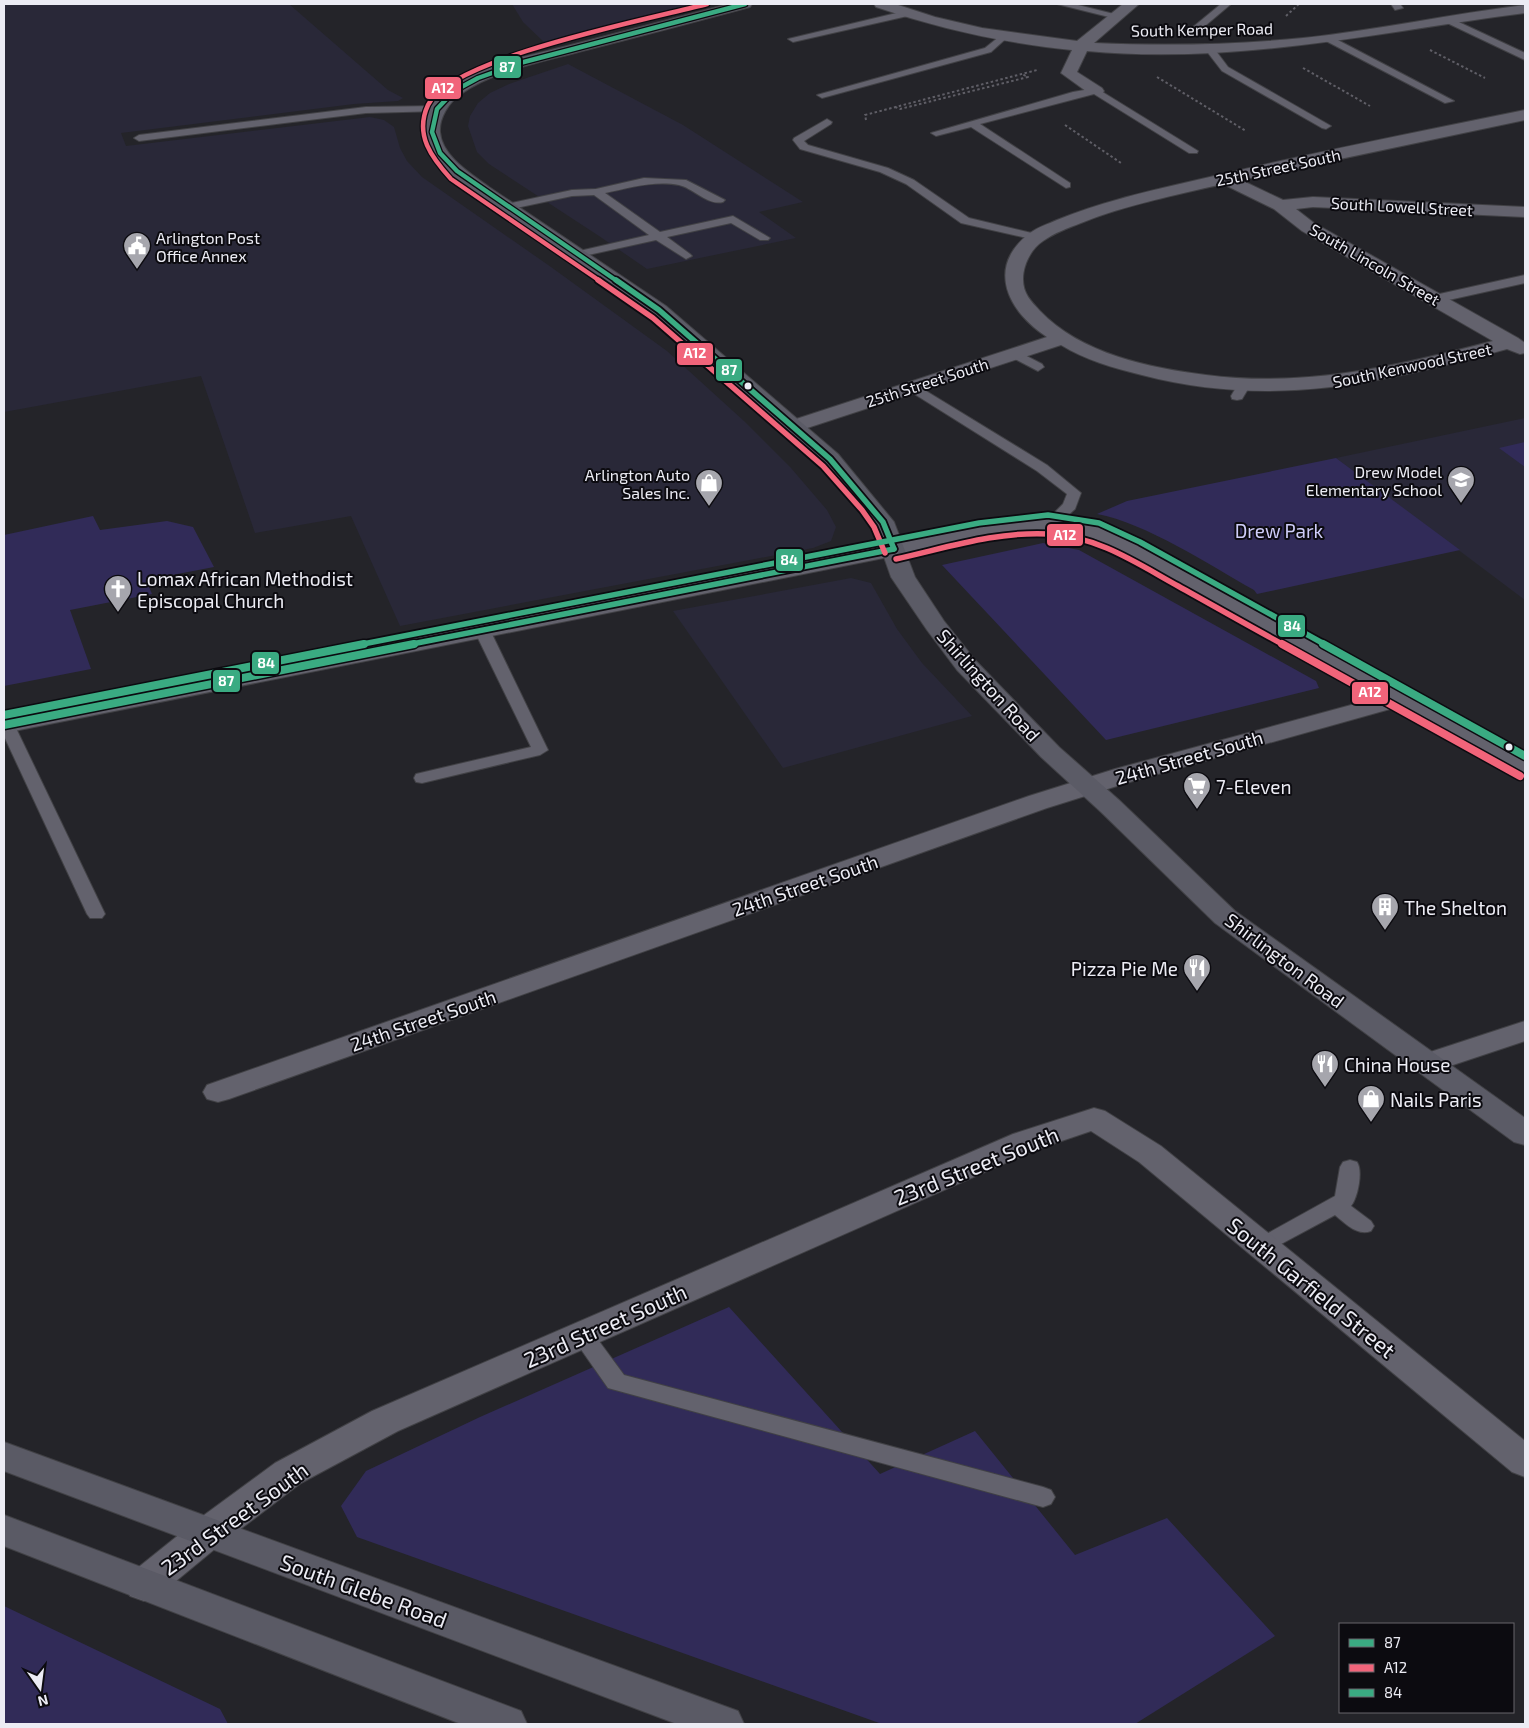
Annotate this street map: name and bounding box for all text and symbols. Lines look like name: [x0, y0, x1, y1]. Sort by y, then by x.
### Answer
street label: South Kemper Road: [1131, 18, 1273, 40]
line badge: 87: [493, 55, 522, 79]
text: 87: [499, 58, 516, 75]
line badge: A12: [424, 76, 462, 100]
text: A12: [432, 79, 454, 96]
street label: 25th Street South: [1214, 144, 1342, 190]
street label: South Lowell Street: [1330, 193, 1474, 219]
street label: South Lincoln Street: [1307, 219, 1443, 309]
place label: Arlington Post Office Annex: [156, 228, 260, 265]
public building icon: Arlington Post Office Annex: [122, 231, 152, 270]
street label: South Kenwood Street: [1331, 339, 1493, 391]
line badge: A12: [676, 342, 714, 366]
text: A12: [684, 344, 706, 361]
street label: 25th Street South: [864, 353, 990, 411]
line badge: 87: [715, 358, 743, 382]
text: 87: [721, 361, 738, 378]
unlabelled marker: [743, 381, 753, 391]
place label: Drew Model Elementary School: [1306, 462, 1442, 499]
place label: Arlington Auto Sales Inc.: [585, 465, 690, 502]
school or university icon: Drew Model Elementary School: [1446, 465, 1476, 504]
shop icon: Arlington Auto Sales Inc.: [694, 468, 724, 507]
park label: Drew Park: [1235, 519, 1324, 542]
line badge: A12: [1046, 523, 1084, 547]
text: A12: [1054, 526, 1076, 543]
line badge: 84: [775, 548, 804, 572]
text: 84: [780, 551, 798, 568]
place label: Lomax African Methodist Episcopal Church: [137, 567, 353, 612]
church icon: Lomax African Methodist Episcopal Church: [103, 574, 133, 613]
line badge: 84: [1277, 614, 1306, 638]
text: 84: [1283, 617, 1301, 634]
street label: Shirlington Road: [933, 624, 1045, 746]
line badge: 84: [251, 651, 280, 675]
text: 84: [257, 654, 275, 671]
line badge: 87: [212, 669, 241, 693]
text: 87: [218, 672, 235, 689]
line badge: A12: [1351, 681, 1389, 705]
text: A12: [1359, 683, 1381, 700]
street label: 24th Street South: [1113, 725, 1265, 789]
unlabelled marker: [1504, 742, 1514, 752]
supermarket icon: 7-Eleven: [1182, 771, 1212, 810]
place label: 7-Eleven: [1216, 775, 1292, 798]
street label: 24th Street South: [729, 849, 881, 921]
building icon: The Shelton: [1370, 892, 1400, 931]
place label: The Shelton: [1404, 896, 1507, 919]
street label: Shirlington Road: [1221, 908, 1349, 1012]
restaurant icon: Pizza Pie Me: [1182, 953, 1212, 992]
place label: Pizza Pie Me: [1071, 957, 1178, 980]
street label: 24th Street South: [347, 984, 499, 1056]
restaurant icon: China House: [1310, 1049, 1340, 1088]
place label: China House: [1344, 1053, 1450, 1076]
shop icon: Nails Paris: [1356, 1084, 1386, 1123]
place label: Nails Paris: [1390, 1088, 1482, 1111]
street label: 23rd Street South: [890, 1120, 1062, 1210]
street label: South Garfield Street: [1223, 1211, 1401, 1363]
street label: 23rd Street South: [520, 1277, 690, 1373]
street label: 23rd Street South: [155, 1456, 313, 1580]
street label: South Glebe Road: [277, 1548, 451, 1632]
legend: [1339, 1623, 1514, 1713]
text: 87: [1384, 1633, 1401, 1651]
text: A12: [1384, 1658, 1407, 1676]
north arrow: [15, 1663, 65, 1713]
text: 84: [1384, 1683, 1402, 1701]
text: N: [36, 1692, 50, 1711]

